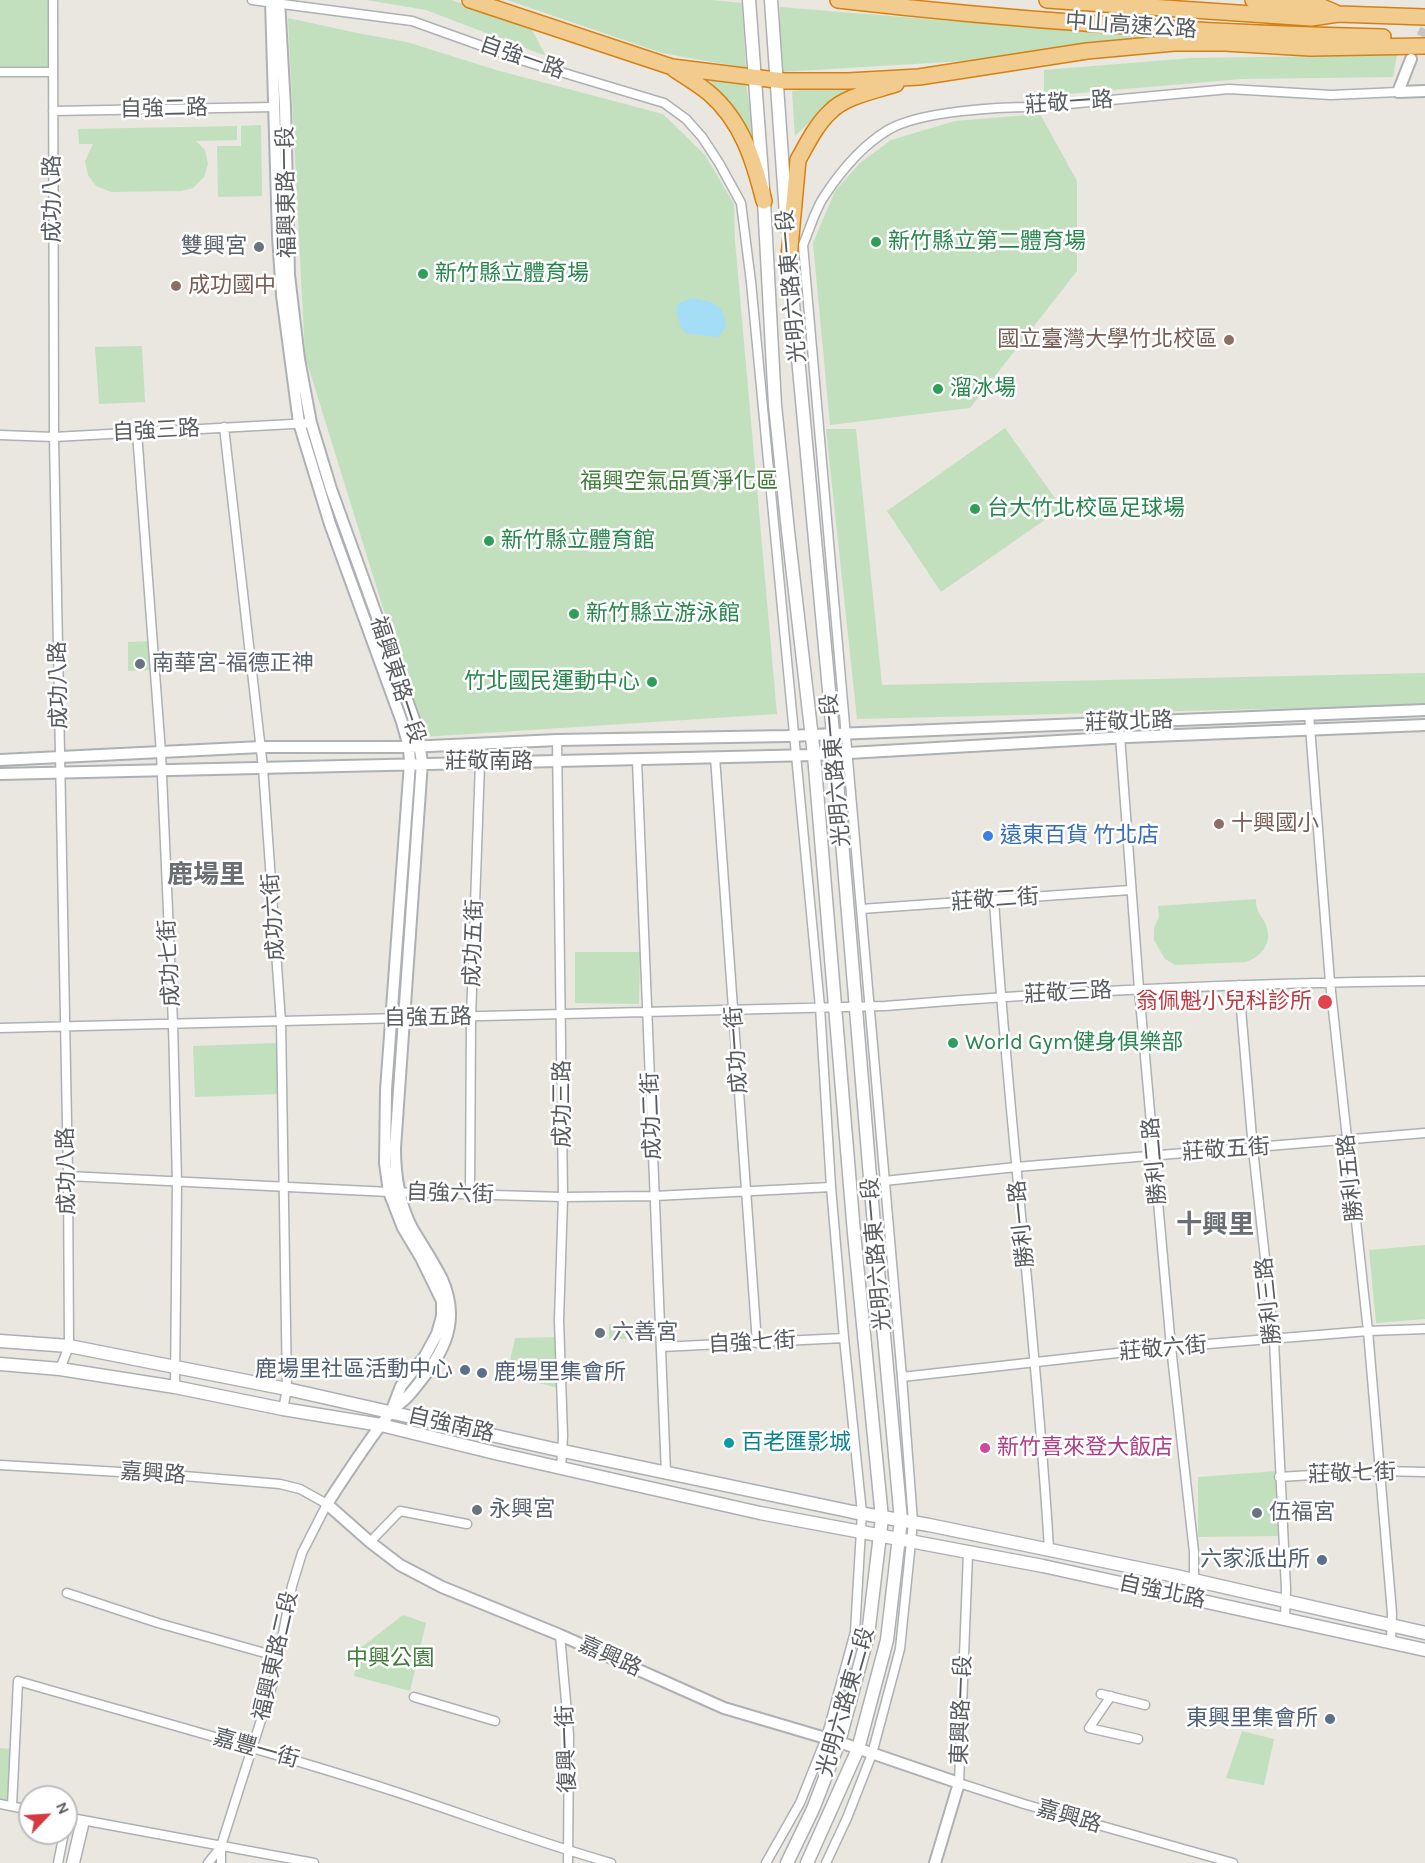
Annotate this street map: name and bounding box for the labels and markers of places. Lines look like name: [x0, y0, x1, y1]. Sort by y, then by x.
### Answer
place label: 新竹縣立第二體育場: [888, 229, 1086, 255]
place label: 雙興宮: [181, 234, 247, 260]
marker: 新竹縣立第二體育場: [869, 235, 883, 249]
marker: 雙興宮: [252, 240, 266, 254]
place label: 新竹縣立體育場: [435, 261, 589, 287]
marker: 新竹縣立體育場: [416, 267, 430, 281]
place label: 成功國中: [188, 273, 276, 299]
marker: 成功國中: [169, 279, 183, 293]
place label: 國立臺灣大學竹北校區: [997, 327, 1217, 353]
marker: 國立臺灣大學竹北校區: [1222, 333, 1236, 347]
place label: 溜冰場: [950, 376, 1016, 402]
marker: 溜冰場: [931, 382, 945, 396]
place label: 台大竹北校區足球場: [987, 496, 1185, 522]
marker: 台大竹北校區足球場: [968, 502, 982, 516]
place label: 新竹縣立體育館: [501, 528, 655, 554]
marker: 新竹縣立體育館: [482, 534, 496, 548]
place label: 新竹縣立游泳館: [586, 601, 740, 627]
marker: 新竹縣立游泳館: [567, 607, 581, 621]
place label: 南華宮-福德正神: [152, 651, 314, 677]
marker: 南華宮-福德正神: [133, 657, 147, 671]
place label: 竹北國民運動中心: [464, 669, 640, 695]
marker: 竹北國民運動中心: [645, 675, 659, 689]
place label: 十興國小: [1231, 811, 1319, 837]
marker: 十興國小: [1212, 817, 1226, 831]
place label: 遠東百貨 竹北店: [1000, 823, 1159, 849]
marker: 遠東百貨 竹北店: [981, 829, 995, 843]
place label: 翁佩魁小兒科診所: [1136, 989, 1312, 1015]
marker: 翁佩魁小兒科診所: [1316, 993, 1334, 1011]
place label: World Gym健身俱樂部: [965, 1030, 1183, 1056]
marker: World Gym健身俱樂部: [946, 1036, 960, 1050]
place label: 六善宮: [612, 1320, 678, 1346]
marker: 六善宮: [593, 1326, 607, 1340]
place label: 鹿場里社區活動中心: [255, 1357, 453, 1383]
place label: 鹿場里集會所: [494, 1360, 626, 1386]
marker: 鹿場里社區活動中心: [458, 1363, 472, 1377]
marker: 鹿場里集會所: [475, 1366, 489, 1380]
place label: 百老匯影城: [741, 1430, 851, 1456]
place label: 新竹喜來登大飯店: [997, 1435, 1173, 1461]
marker: 百老匯影城: [722, 1436, 736, 1450]
marker: 新竹喜來登大飯店: [978, 1441, 992, 1455]
place label: 永興宮: [489, 1497, 555, 1523]
place label: 伍福宮: [1269, 1500, 1335, 1526]
marker: 永興宮: [470, 1503, 484, 1517]
marker: 伍福宮: [1250, 1506, 1264, 1520]
place label: 六家派出所: [1200, 1547, 1310, 1573]
marker: 六家派出所: [1315, 1553, 1329, 1567]
place label: 東興里集會所: [1186, 1706, 1318, 1732]
marker: 東興里集會所: [1323, 1712, 1337, 1726]

